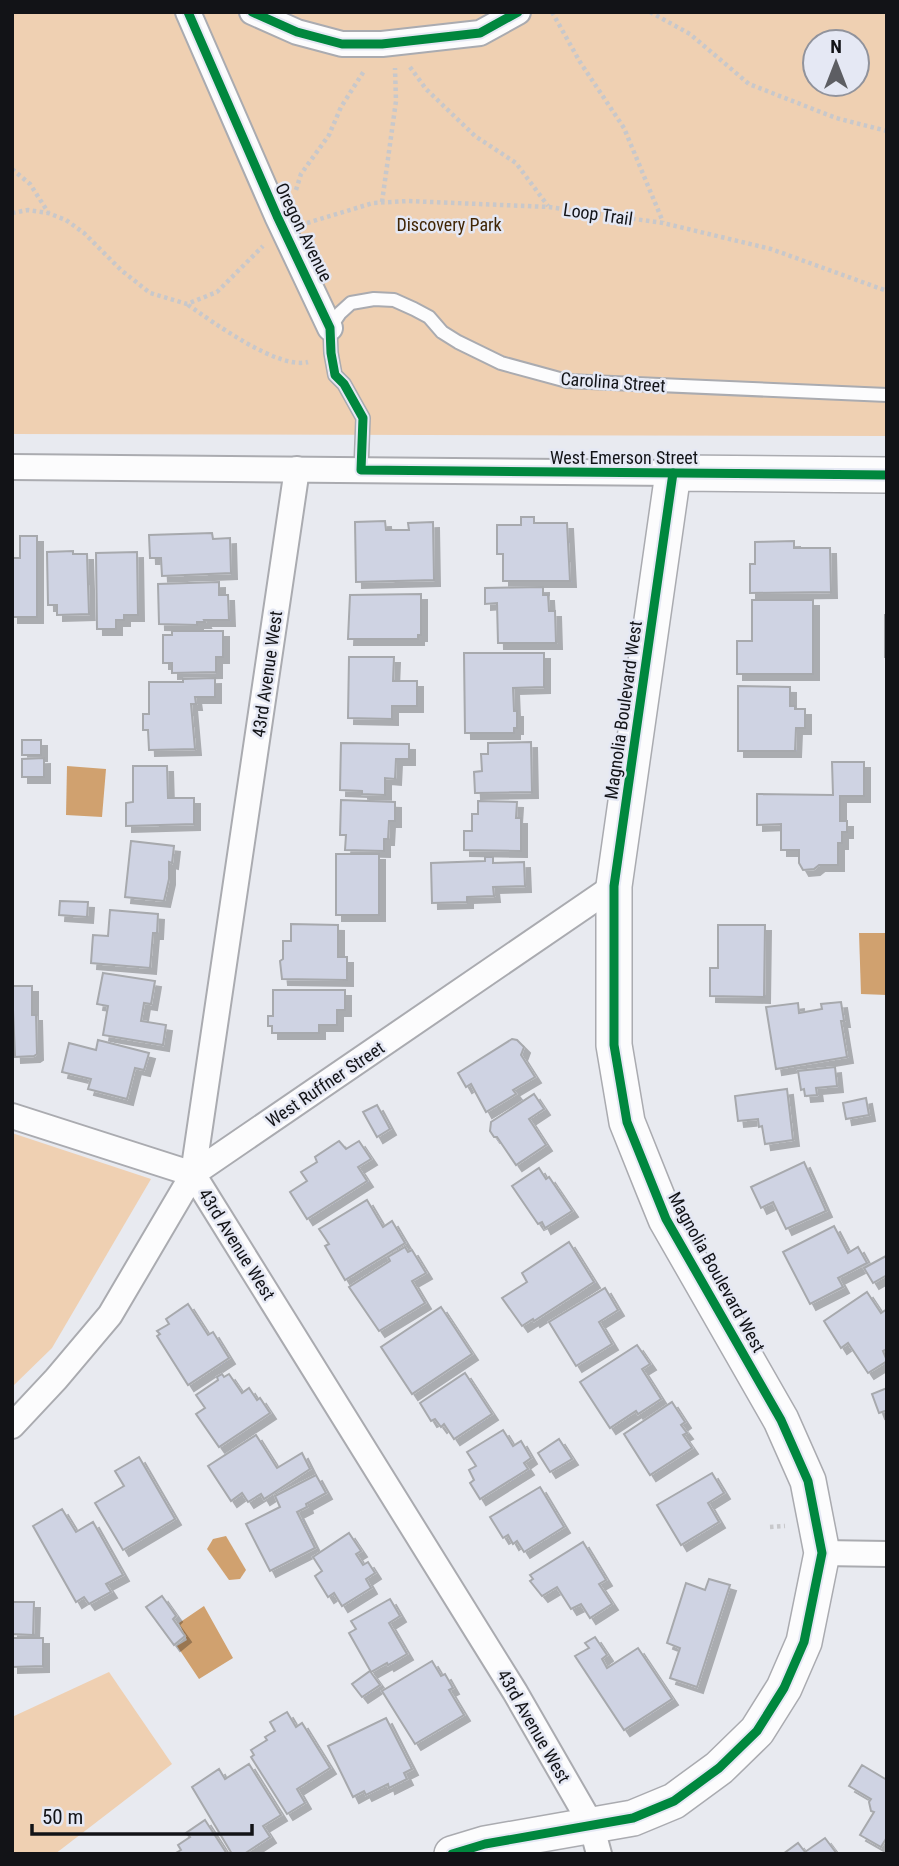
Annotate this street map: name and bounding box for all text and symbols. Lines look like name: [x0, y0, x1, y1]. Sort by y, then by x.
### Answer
north arrow: [801, 28, 871, 98]
text: N: [830, 35, 842, 58]
street label: Oregon Avenue: [271, 179, 337, 285]
street label: Loop Trail: [562, 199, 634, 229]
park label: Discovery Park: [396, 214, 502, 235]
street label: Carolina Street: [560, 368, 666, 396]
street label: West Emerson Street: [550, 447, 698, 468]
street label: 43rd Avenue West: [248, 609, 286, 739]
street label: Magnolia Boulevard West: [600, 619, 646, 801]
street label: West Ruffner Street: [262, 1037, 388, 1131]
street label: 43rd Avenue West: [194, 1184, 280, 1304]
street label: Magnolia Boulevard West: [664, 1188, 770, 1356]
street label: 43rd Avenue West: [493, 1666, 575, 1786]
scale bar: [32, 1792, 252, 1836]
text: 50 m: [42, 1805, 83, 1829]

